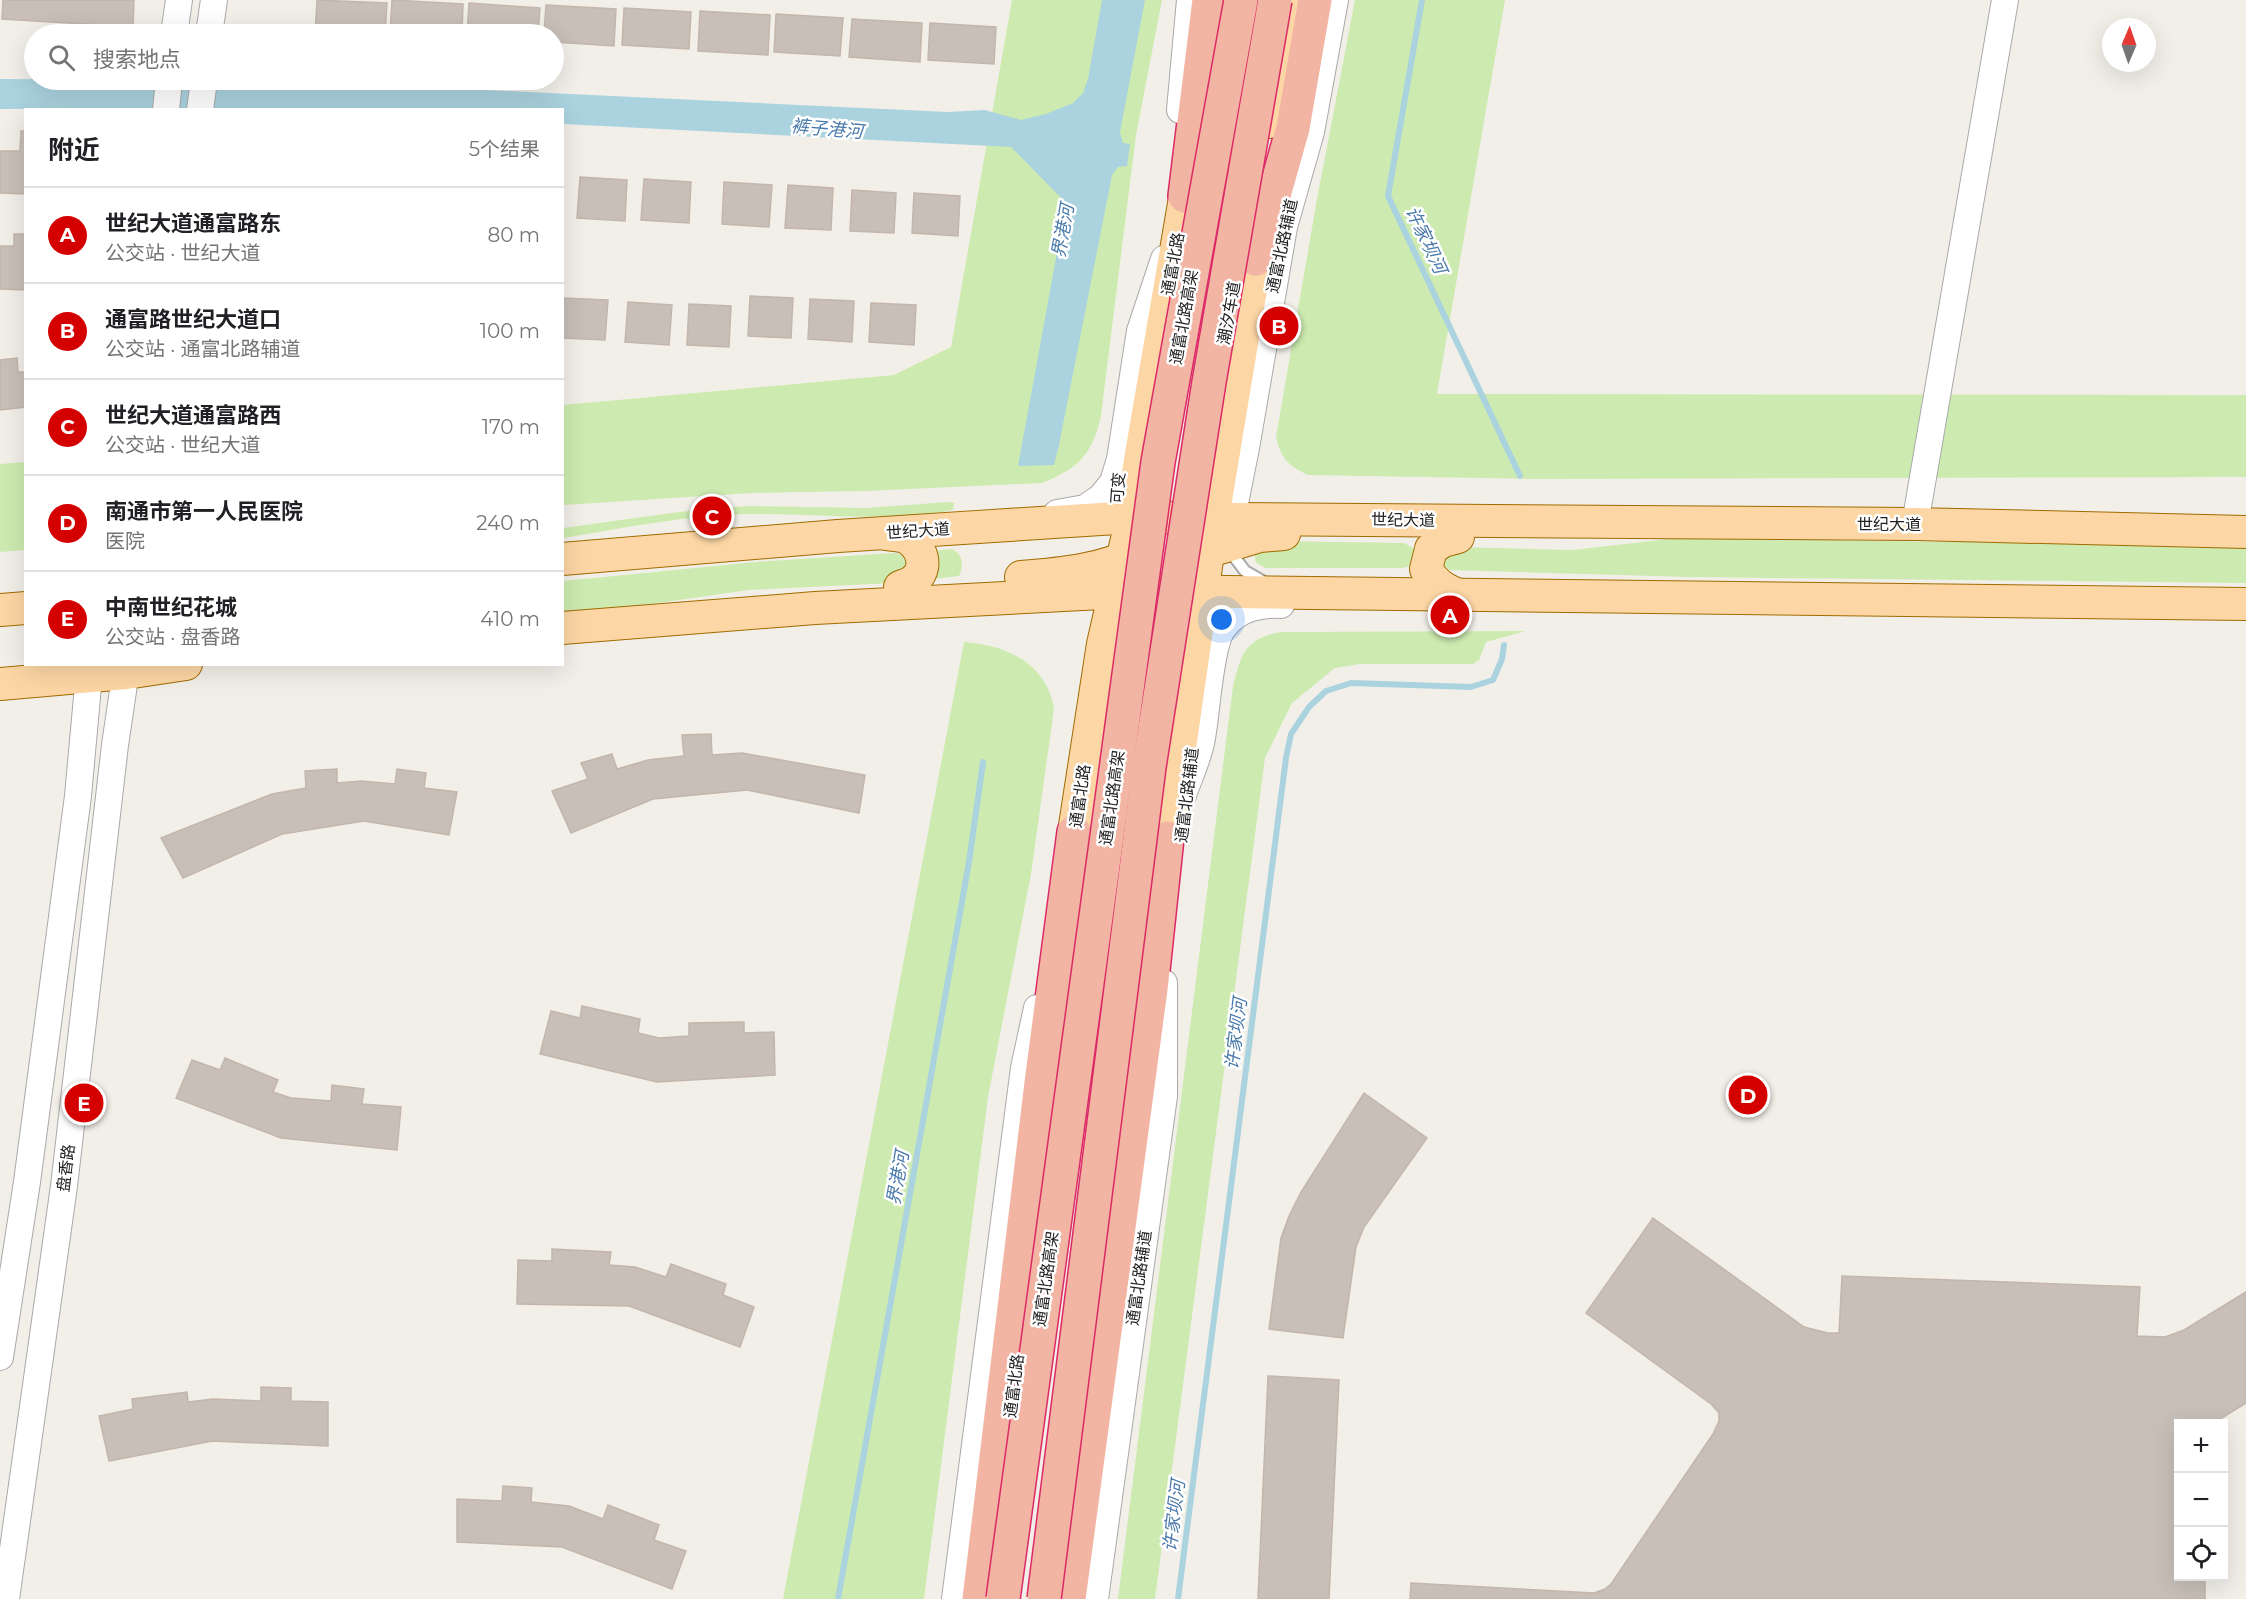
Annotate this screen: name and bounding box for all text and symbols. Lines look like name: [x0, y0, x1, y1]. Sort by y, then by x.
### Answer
north arrow: [2102, 18, 2156, 72]
search box: [24, 24, 564, 90]
icon: search: [45, 41, 78, 74]
text: 搜索地点: [93, 46, 181, 73]
water label: 裤子港河: [790, 115, 867, 143]
text: 附近: [48, 134, 100, 166]
text: 5个结果: [469, 137, 540, 161]
street label: 通富北路辅道: [1263, 197, 1301, 295]
water label: 界港河: [1047, 200, 1079, 259]
water label: 许家坝河: [1401, 203, 1452, 280]
text: 世纪大道通富路东: [105, 210, 281, 237]
text: A: [60, 223, 75, 247]
text: 80 m: [488, 223, 540, 247]
street label: 通富北路: [1158, 231, 1188, 297]
text: 公交站 · 世纪大道: [105, 241, 261, 265]
street label: 通富北路高架: [1166, 268, 1202, 366]
street label: 潮汐车道: [1214, 280, 1244, 346]
pin: B: [1260, 304, 1298, 348]
text: 通富路世纪大道口: [105, 306, 281, 333]
text: B: [60, 319, 75, 343]
text: 100 m: [480, 319, 540, 343]
text: 公交站 · 通富北路辅道: [105, 337, 301, 361]
text: 世纪大道通富路西: [105, 402, 281, 429]
text: C: [60, 415, 75, 439]
text: 170 m: [482, 415, 540, 439]
text: 公交站 · 世纪大道: [105, 433, 261, 457]
street label: 可变: [1107, 471, 1129, 505]
pin: C: [692, 494, 732, 538]
text: 南通市第一人民医院: [105, 498, 303, 525]
street label: 世纪大道: [1371, 510, 1435, 530]
text: D: [59, 511, 76, 535]
text: 240 m: [476, 511, 540, 535]
street label: 世纪大道: [1857, 515, 1921, 534]
street label: 世纪大道: [885, 519, 951, 543]
text: 医院: [105, 529, 145, 553]
pin: A: [1430, 592, 1470, 638]
text: 中南世纪花城: [105, 594, 237, 621]
your location: [1207, 605, 1236, 634]
text: E: [61, 607, 74, 631]
text: 410 m: [480, 607, 540, 631]
text: 公交站 · 盘香路: [105, 625, 241, 649]
street label: 通富北路辅道: [1172, 746, 1202, 844]
street label: 通富北路高架: [1096, 749, 1128, 847]
street label: 通富北路: [1066, 763, 1094, 829]
water label: 许家坝河: [1221, 994, 1252, 1071]
pin: D: [1728, 1072, 1768, 1118]
pin: E: [64, 1080, 104, 1126]
street label: 盘香路: [54, 1143, 78, 1193]
water label: 界港河: [882, 1147, 914, 1206]
street label: 通富北路辅道: [1123, 1229, 1155, 1327]
street label: 通富北路高架: [1030, 1230, 1062, 1328]
street label: 通富北路: [1001, 1353, 1027, 1419]
map controls: [2174, 1419, 2228, 1581]
button: +: [2174, 1419, 2228, 1473]
button: −: [2174, 1473, 2228, 1527]
water label: 许家坝河: [1159, 1476, 1190, 1553]
button: locate: [2174, 1527, 2228, 1581]

